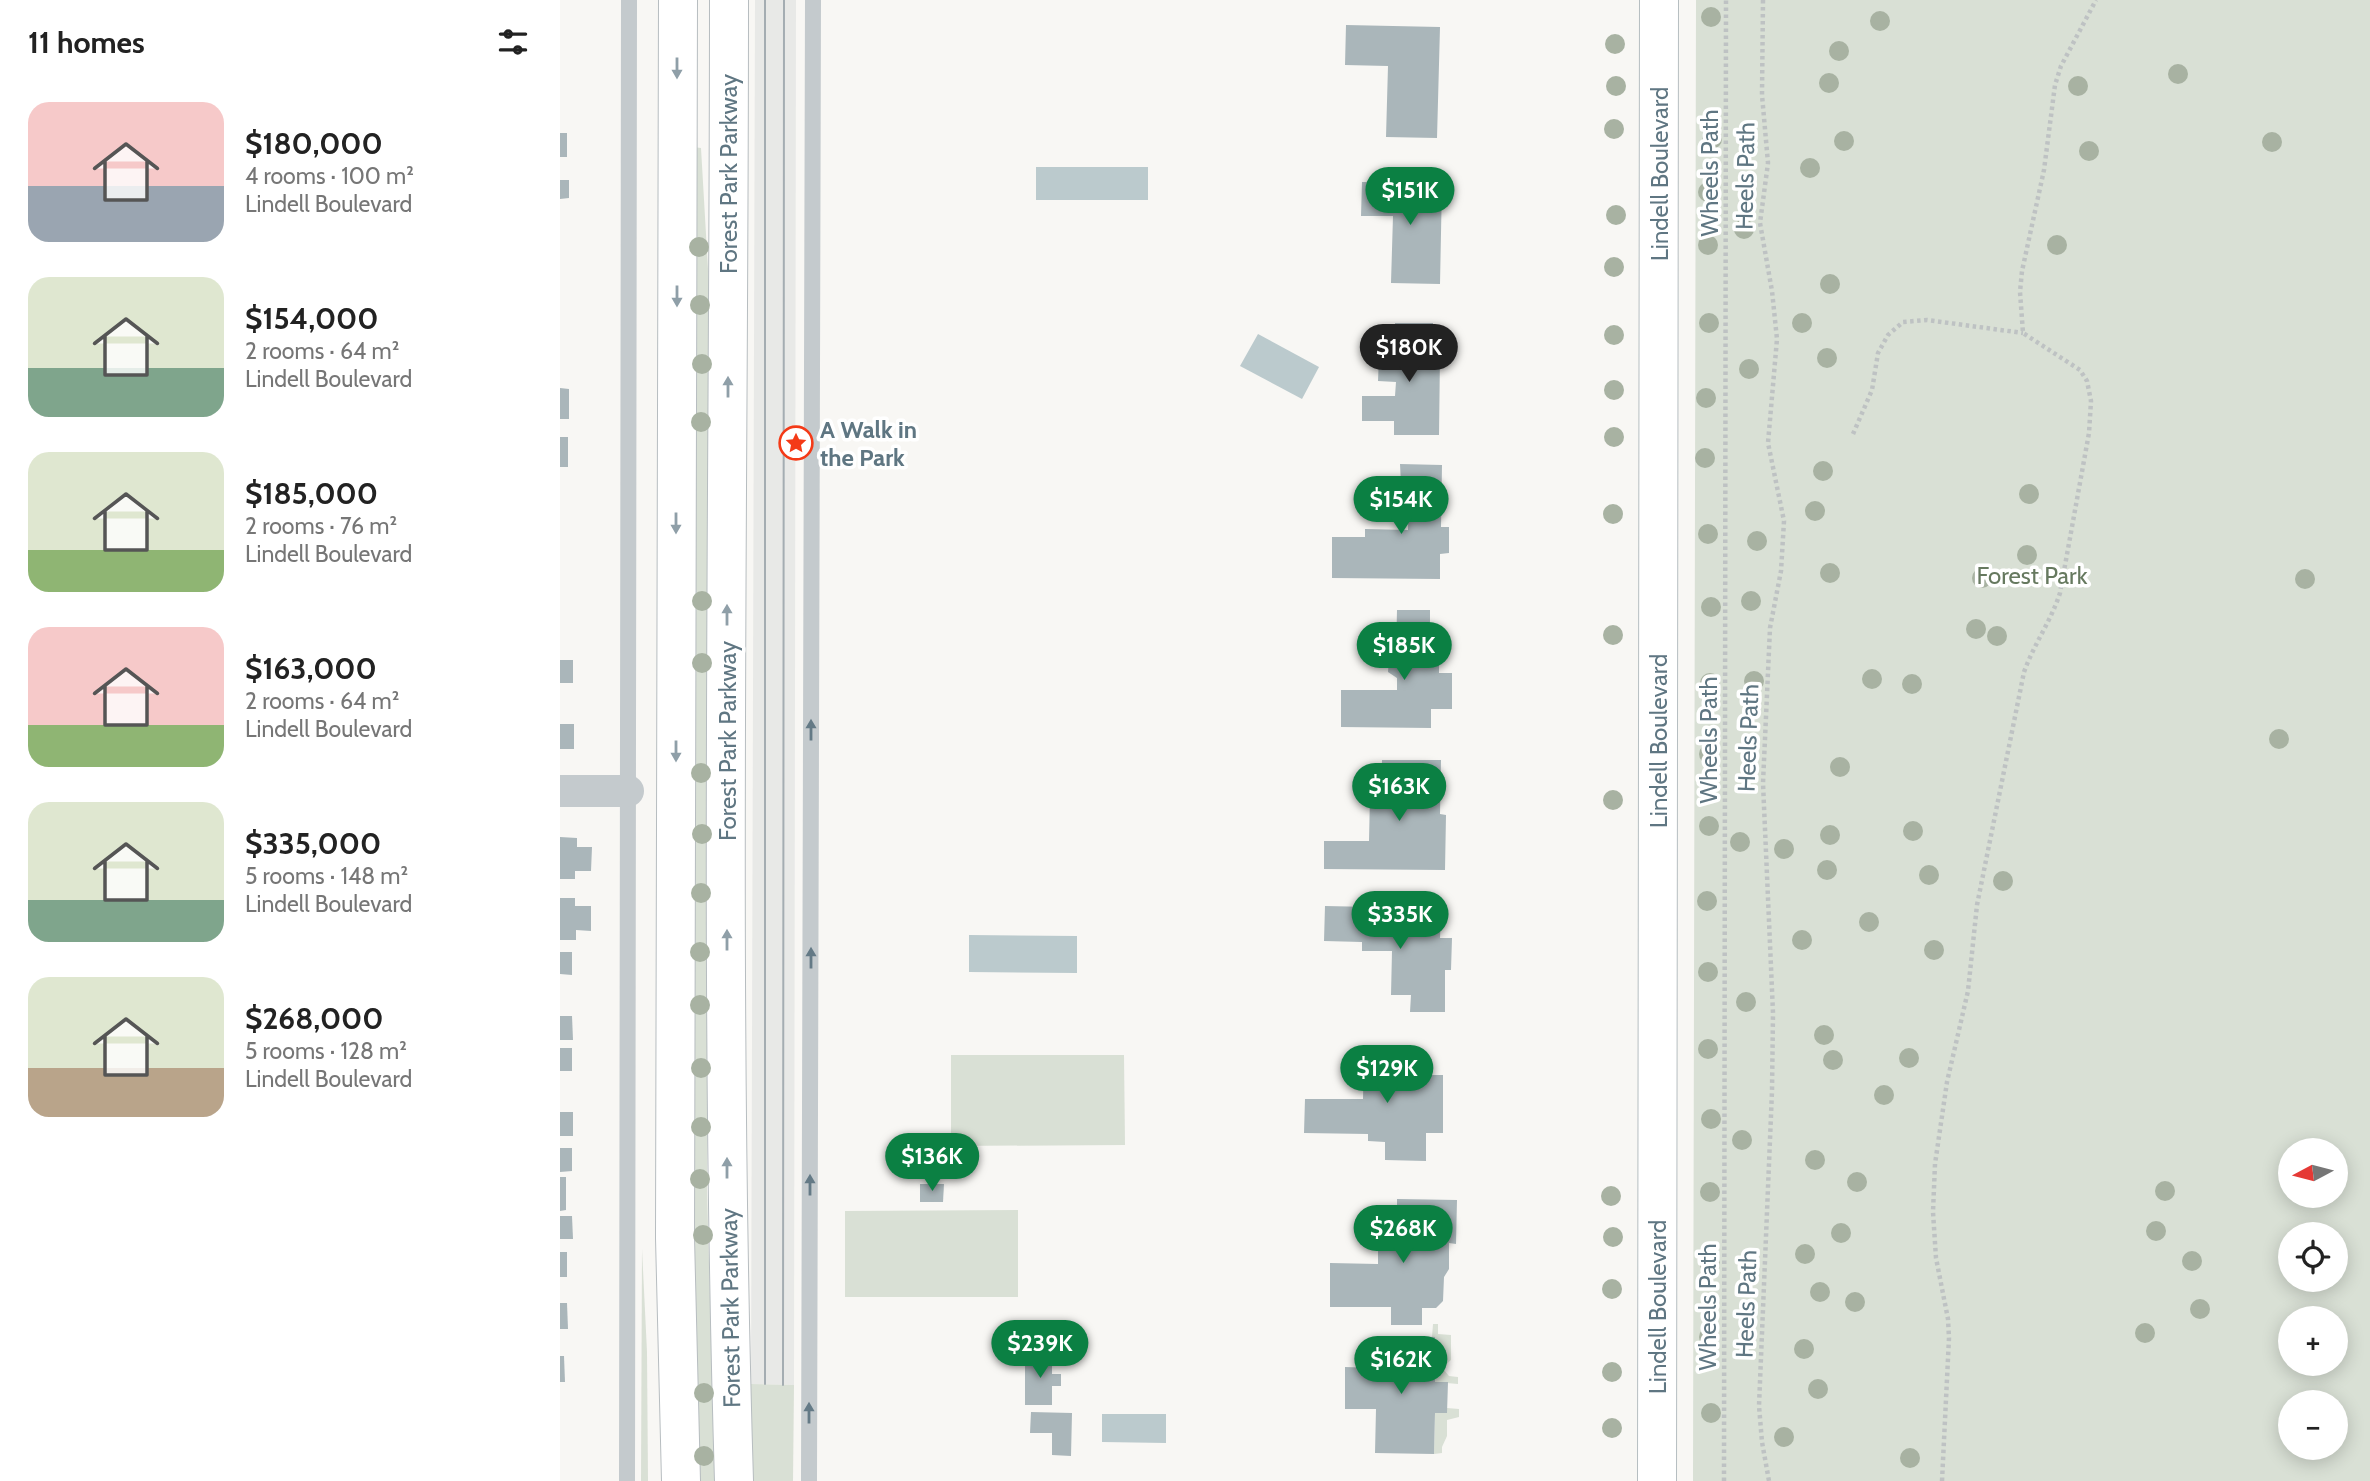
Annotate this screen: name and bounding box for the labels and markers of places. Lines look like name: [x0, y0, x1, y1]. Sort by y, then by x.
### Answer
pin: $151K: [1361, 168, 1459, 227]
pin: $180K: [1360, 324, 1458, 384]
place label: A Walk in the Park: [820, 415, 917, 472]
place icon: A Walk in the Park: [777, 424, 815, 462]
pin: $154K: [1352, 476, 1450, 536]
pin: $185K: [1355, 622, 1453, 682]
pin: $163K: [1350, 764, 1448, 823]
pin: $335K: [1351, 892, 1449, 951]
pin: $129K: [1338, 1046, 1436, 1105]
pin: $136K: [883, 1134, 981, 1193]
pin: $268K: [1354, 1206, 1452, 1265]
pin: $239K: [991, 1320, 1089, 1380]
pin: $162K: [1352, 1336, 1450, 1396]

